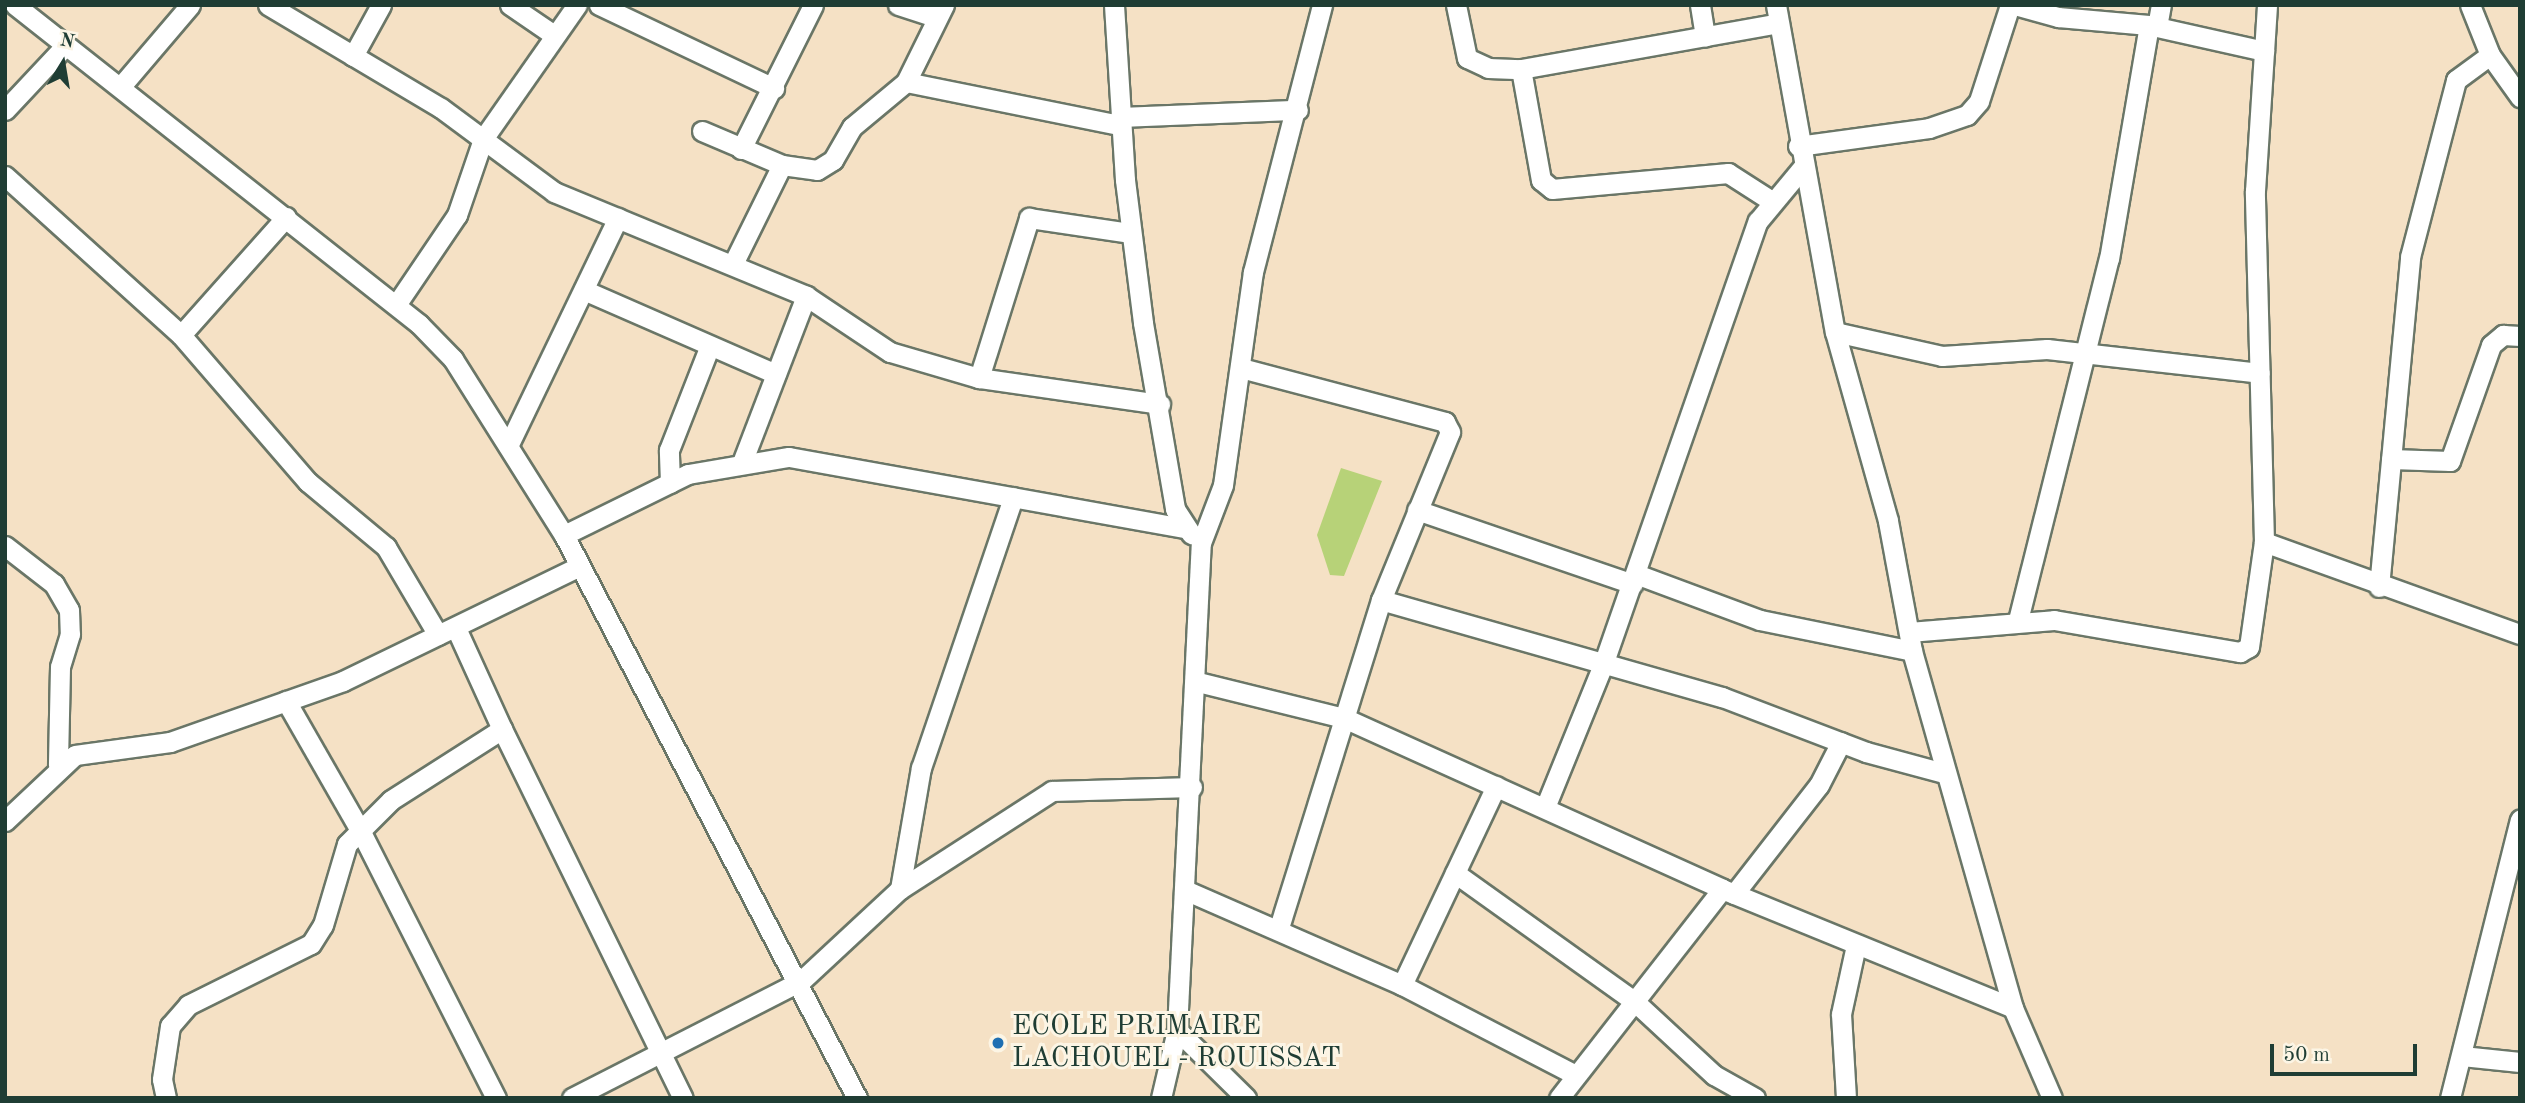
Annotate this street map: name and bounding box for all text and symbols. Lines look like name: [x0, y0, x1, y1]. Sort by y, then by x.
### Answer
north arrow: [28, 28, 98, 98]
text: N: [58, 31, 76, 53]
place label: ECOLE PRIMAIRE LACHOUEL - ROUISSAT: [1012, 1010, 1341, 1076]
scale bar: [2273, 1030, 2420, 1074]
marker: ECOLE PRIMAIRE LACHOUEL - ROUISSAT: [990, 1035, 1006, 1051]
text: 50 m: [2283, 1045, 2330, 1066]

